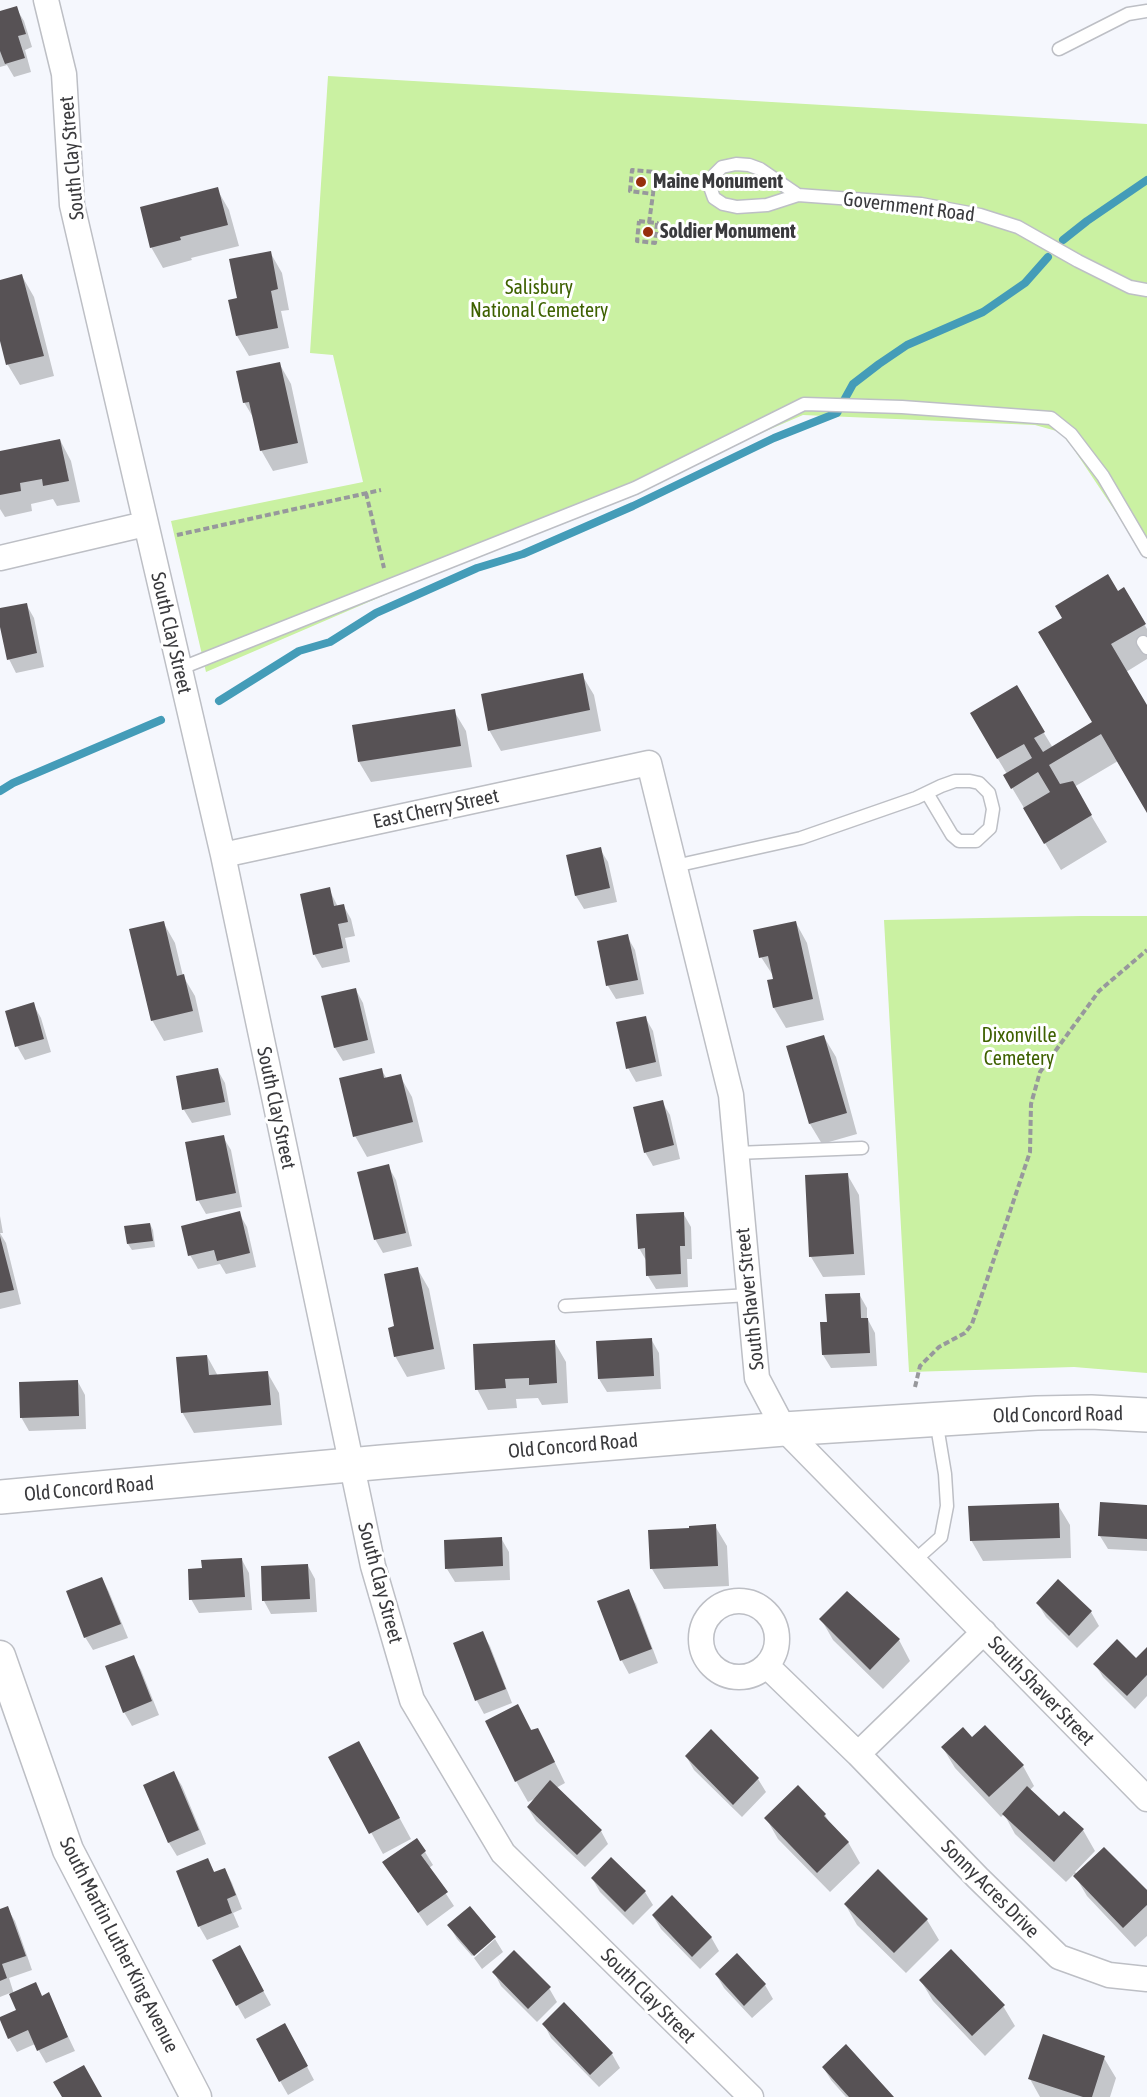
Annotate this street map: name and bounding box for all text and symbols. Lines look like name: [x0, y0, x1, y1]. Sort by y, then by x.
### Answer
street label: South Clay Street: [55, 95, 89, 221]
place label: Maine Monument: [653, 170, 783, 194]
marker: Maine Monument: [634, 175, 648, 189]
street label: Government Road: [842, 187, 976, 227]
place label: Soldier Monument: [660, 220, 796, 244]
marker: Soldier Monument: [641, 225, 655, 239]
park label: Salisbury National Cemetery: [470, 276, 608, 323]
street label: South Clay Street: [145, 570, 197, 696]
street label: East Cherry Street: [371, 784, 501, 834]
park label: Dixonville Cemetery: [981, 1024, 1057, 1071]
street label: South Clay Street: [251, 1045, 301, 1171]
street label: South Shaver Street: [731, 1227, 769, 1371]
street label: Old Concord Road: [993, 1402, 1123, 1428]
street label: Old Concord Road: [507, 1428, 639, 1464]
street label: Old Concord Road: [23, 1471, 155, 1507]
street label: South Clay Street: [352, 1520, 408, 1646]
street label: South Shaver Street: [983, 1631, 1099, 1751]
street label: South Martin Luther King Avenue: [54, 1833, 184, 2057]
street label: Sonny Acres Drive: [936, 1835, 1044, 1943]
street label: South Clay Street: [596, 1944, 700, 2048]

